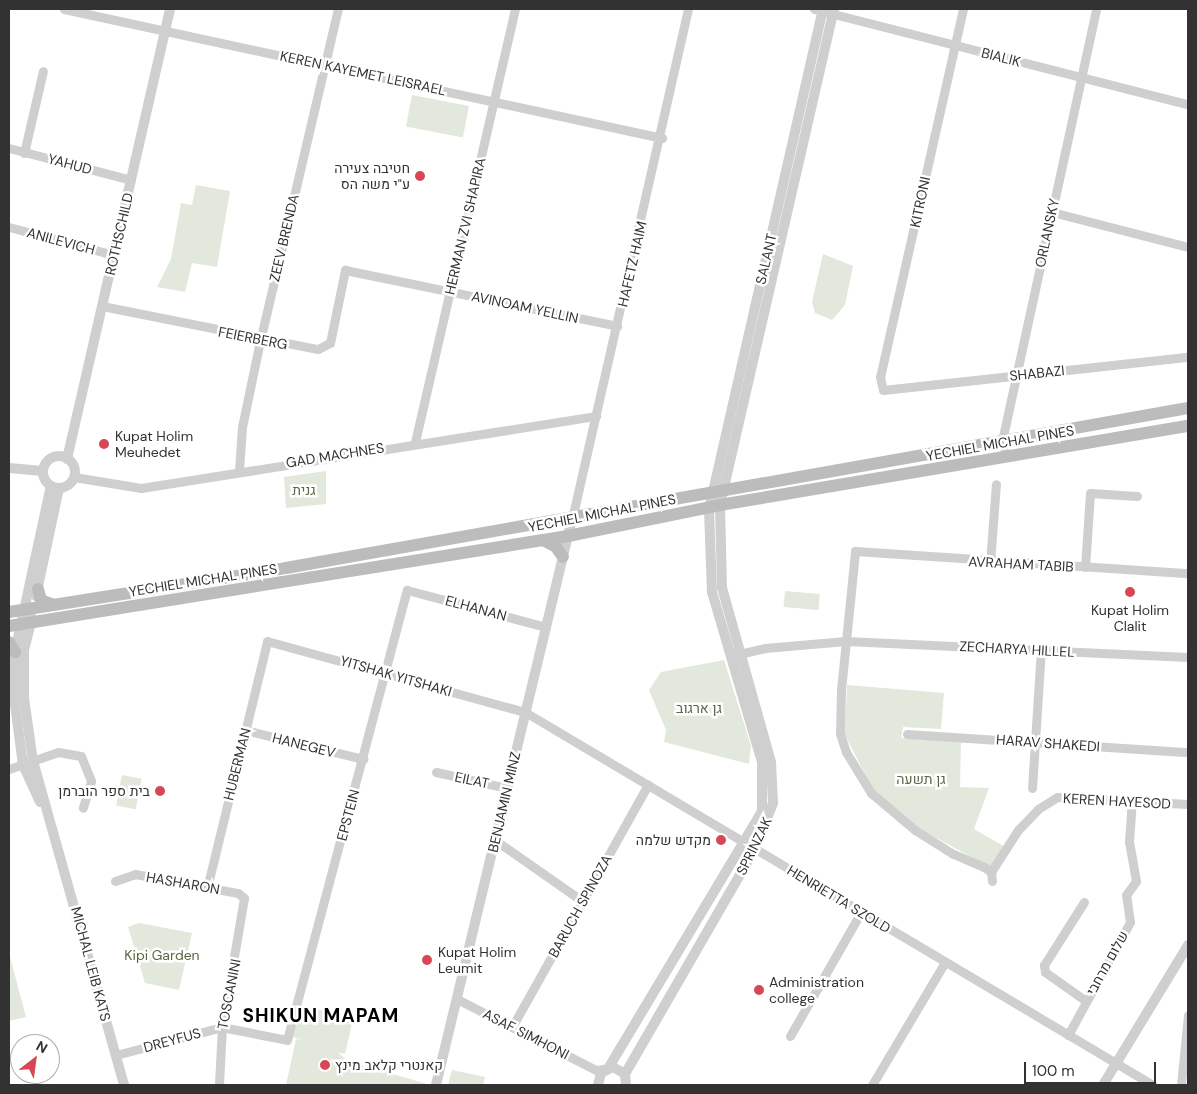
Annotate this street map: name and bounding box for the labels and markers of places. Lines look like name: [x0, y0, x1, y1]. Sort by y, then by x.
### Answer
place label: חטיבה צעירה ע"י משה הס: [334, 160, 410, 192]
marker: חטיבה צעירה ע"י משה הס: [414, 170, 426, 182]
place label: Kupat Holim Meuhedet: [115, 428, 193, 461]
marker: Kupat Holim Meuhedet: [97, 437, 111, 451]
marker: Kupat Holim Clalit: [1123, 585, 1137, 599]
place label: Kupat Holim Clalit: [1091, 602, 1169, 634]
place label: בית ספר הוברמן: [58, 783, 150, 799]
marker: בית ספר הוברמן: [154, 785, 166, 797]
place label: מקדש שלמה: [636, 832, 711, 848]
marker: מקדש שלמה: [715, 834, 727, 846]
place label: Kupat Holim Leumit: [438, 944, 516, 976]
marker: Kupat Holim Leumit: [420, 953, 434, 967]
place label: Administration college: [769, 974, 864, 1006]
marker: Administration college: [753, 984, 765, 996]
place label: קאנטרי קלאב מינץ: [335, 1057, 443, 1073]
marker: קאנטרי קלאב מינץ: [319, 1059, 331, 1071]

